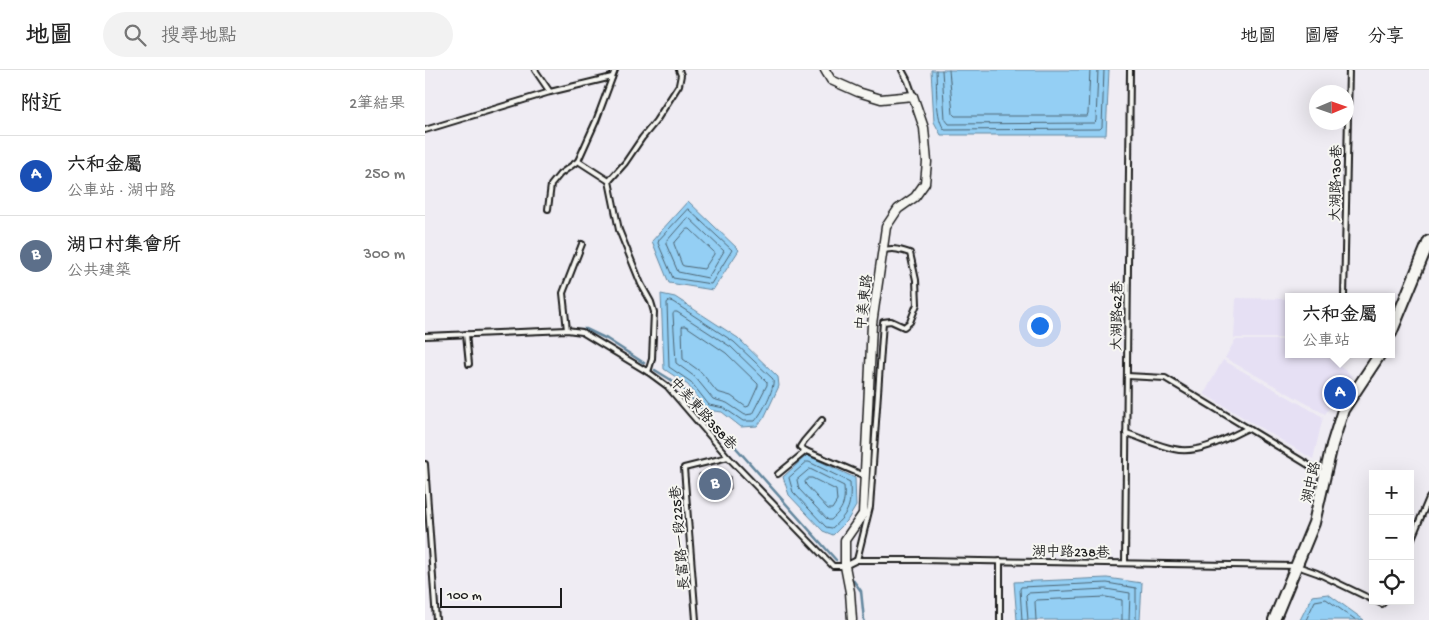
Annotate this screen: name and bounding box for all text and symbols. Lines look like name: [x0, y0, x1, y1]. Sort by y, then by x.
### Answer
search box: [103, 12, 453, 57]
icon: search: [121, 21, 149, 49]
text: 地圖: [25, 23, 73, 52]
text: 搜尋地點: [161, 26, 237, 49]
text: 地圖: [1240, 27, 1276, 48]
text: 圖層: [1304, 27, 1340, 48]
text: 分享: [1368, 27, 1404, 48]
north arrow: [1309, 85, 1354, 130]
text: 附近: [20, 93, 62, 118]
text: 2筆結果: [349, 96, 405, 115]
street label: 大湖路130巷: [1327, 143, 1347, 222]
text: 六和金屬: [67, 155, 143, 178]
text: A: [31, 166, 41, 185]
text: 250 m: [365, 166, 405, 185]
text: 公車站 · 湖中路: [67, 183, 176, 202]
text: 湖口村集會所: [67, 235, 181, 258]
text: B: [32, 246, 40, 265]
text: 300 m: [363, 246, 405, 265]
text: 公共建築: [67, 263, 131, 282]
street label: 中美東路: [853, 273, 877, 331]
street label: 大湖路62巷: [1108, 280, 1128, 351]
popup: [1285, 293, 1395, 358]
text: 六和金屬: [1302, 305, 1378, 328]
your location: [1027, 313, 1053, 339]
text: 公車站: [1302, 333, 1350, 352]
street label: 中美東路358巷: [665, 374, 741, 455]
pin: A: [1324, 374, 1356, 412]
street label: 湖中路: [1298, 460, 1325, 505]
pin: B: [699, 465, 731, 503]
map controls: [1369, 470, 1414, 605]
button: +: [1369, 470, 1414, 515]
street label: 長富路一段225巷: [667, 484, 695, 591]
button: −: [1369, 515, 1414, 560]
street label: 湖中路238巷: [1032, 543, 1111, 563]
button: locate: [1369, 560, 1414, 605]
scale bar: [440, 585, 563, 608]
text: 100 m: [447, 588, 482, 605]

